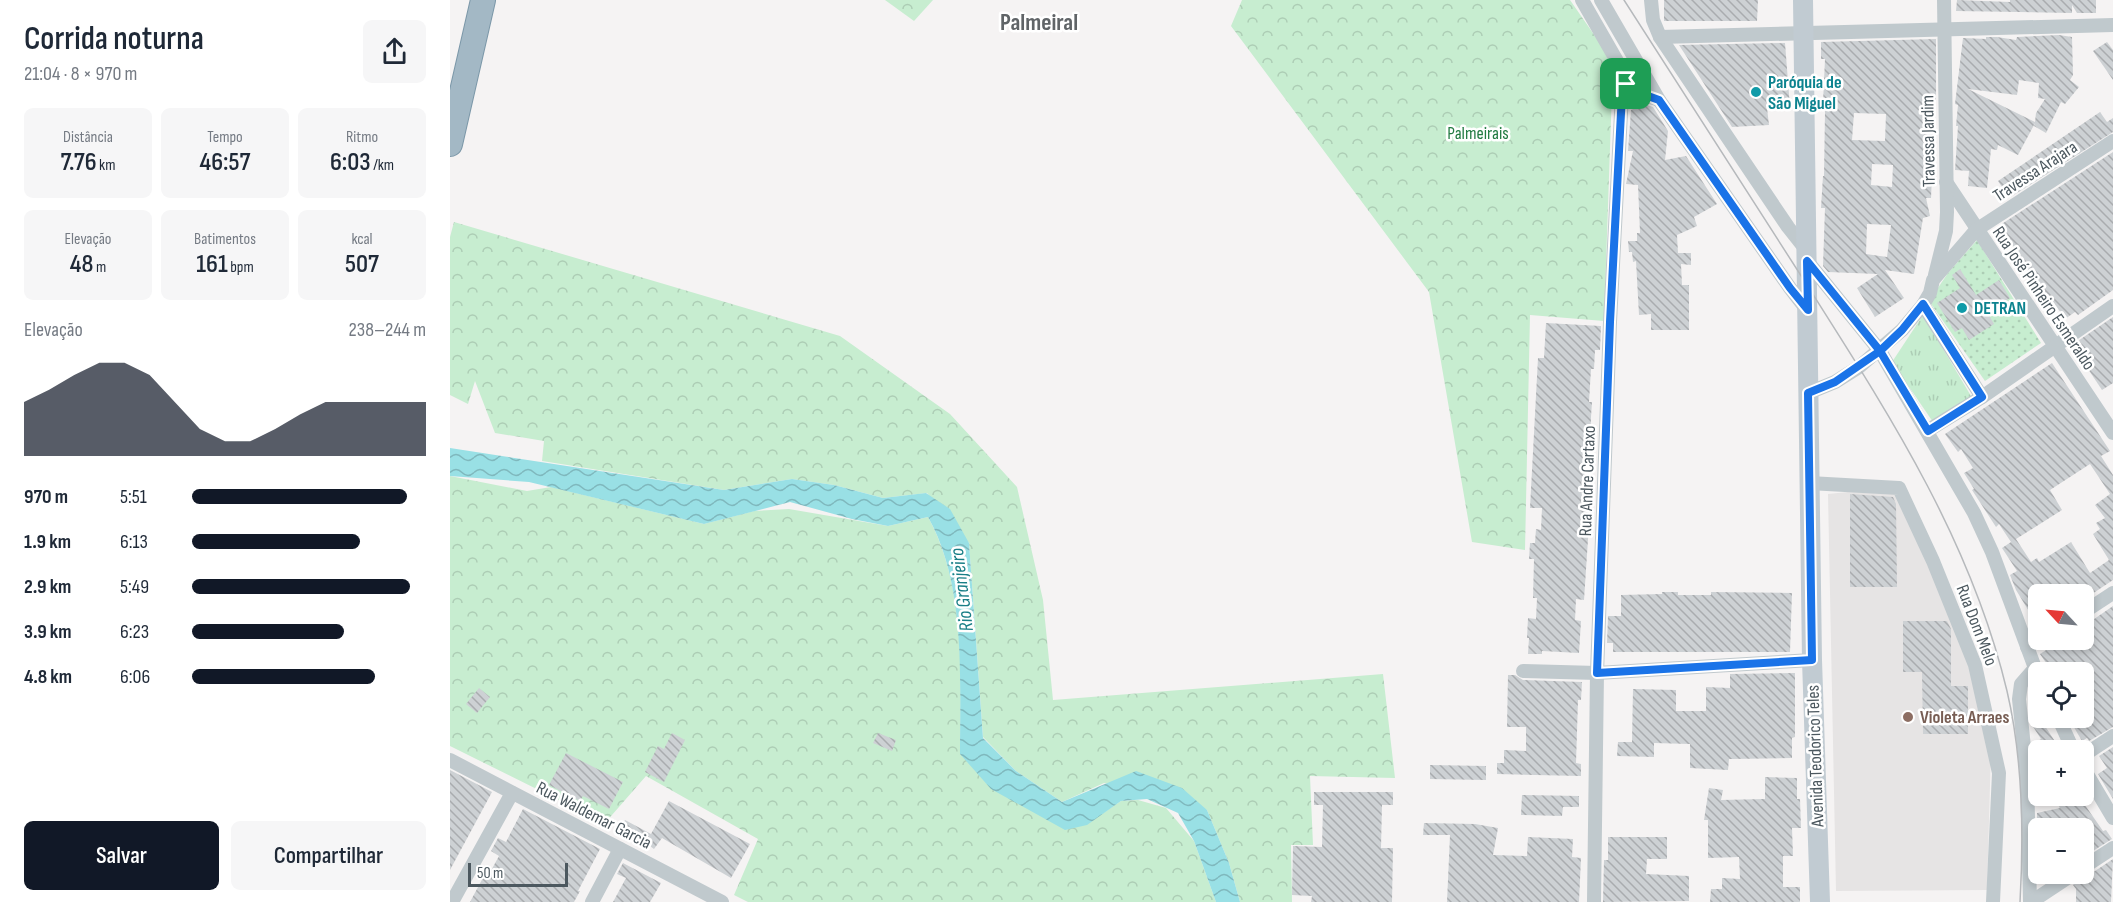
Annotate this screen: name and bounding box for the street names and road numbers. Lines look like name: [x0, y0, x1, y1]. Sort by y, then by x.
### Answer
street label: Travessa Jardim: [1917, 95, 1940, 187]
street label: Travessa Arajara: [1989, 136, 2081, 206]
street label: Rua José Pinheiro Esmeraldo: [1988, 223, 2099, 374]
street label: Rua Andre Cartaxo: [1575, 425, 1600, 537]
street label: Rua Dom Melo: [1951, 582, 2002, 669]
street label: Avenida Teodorico Teles: [1803, 685, 1829, 828]
street label: Rua Waldemar Garcia: [533, 777, 655, 854]

